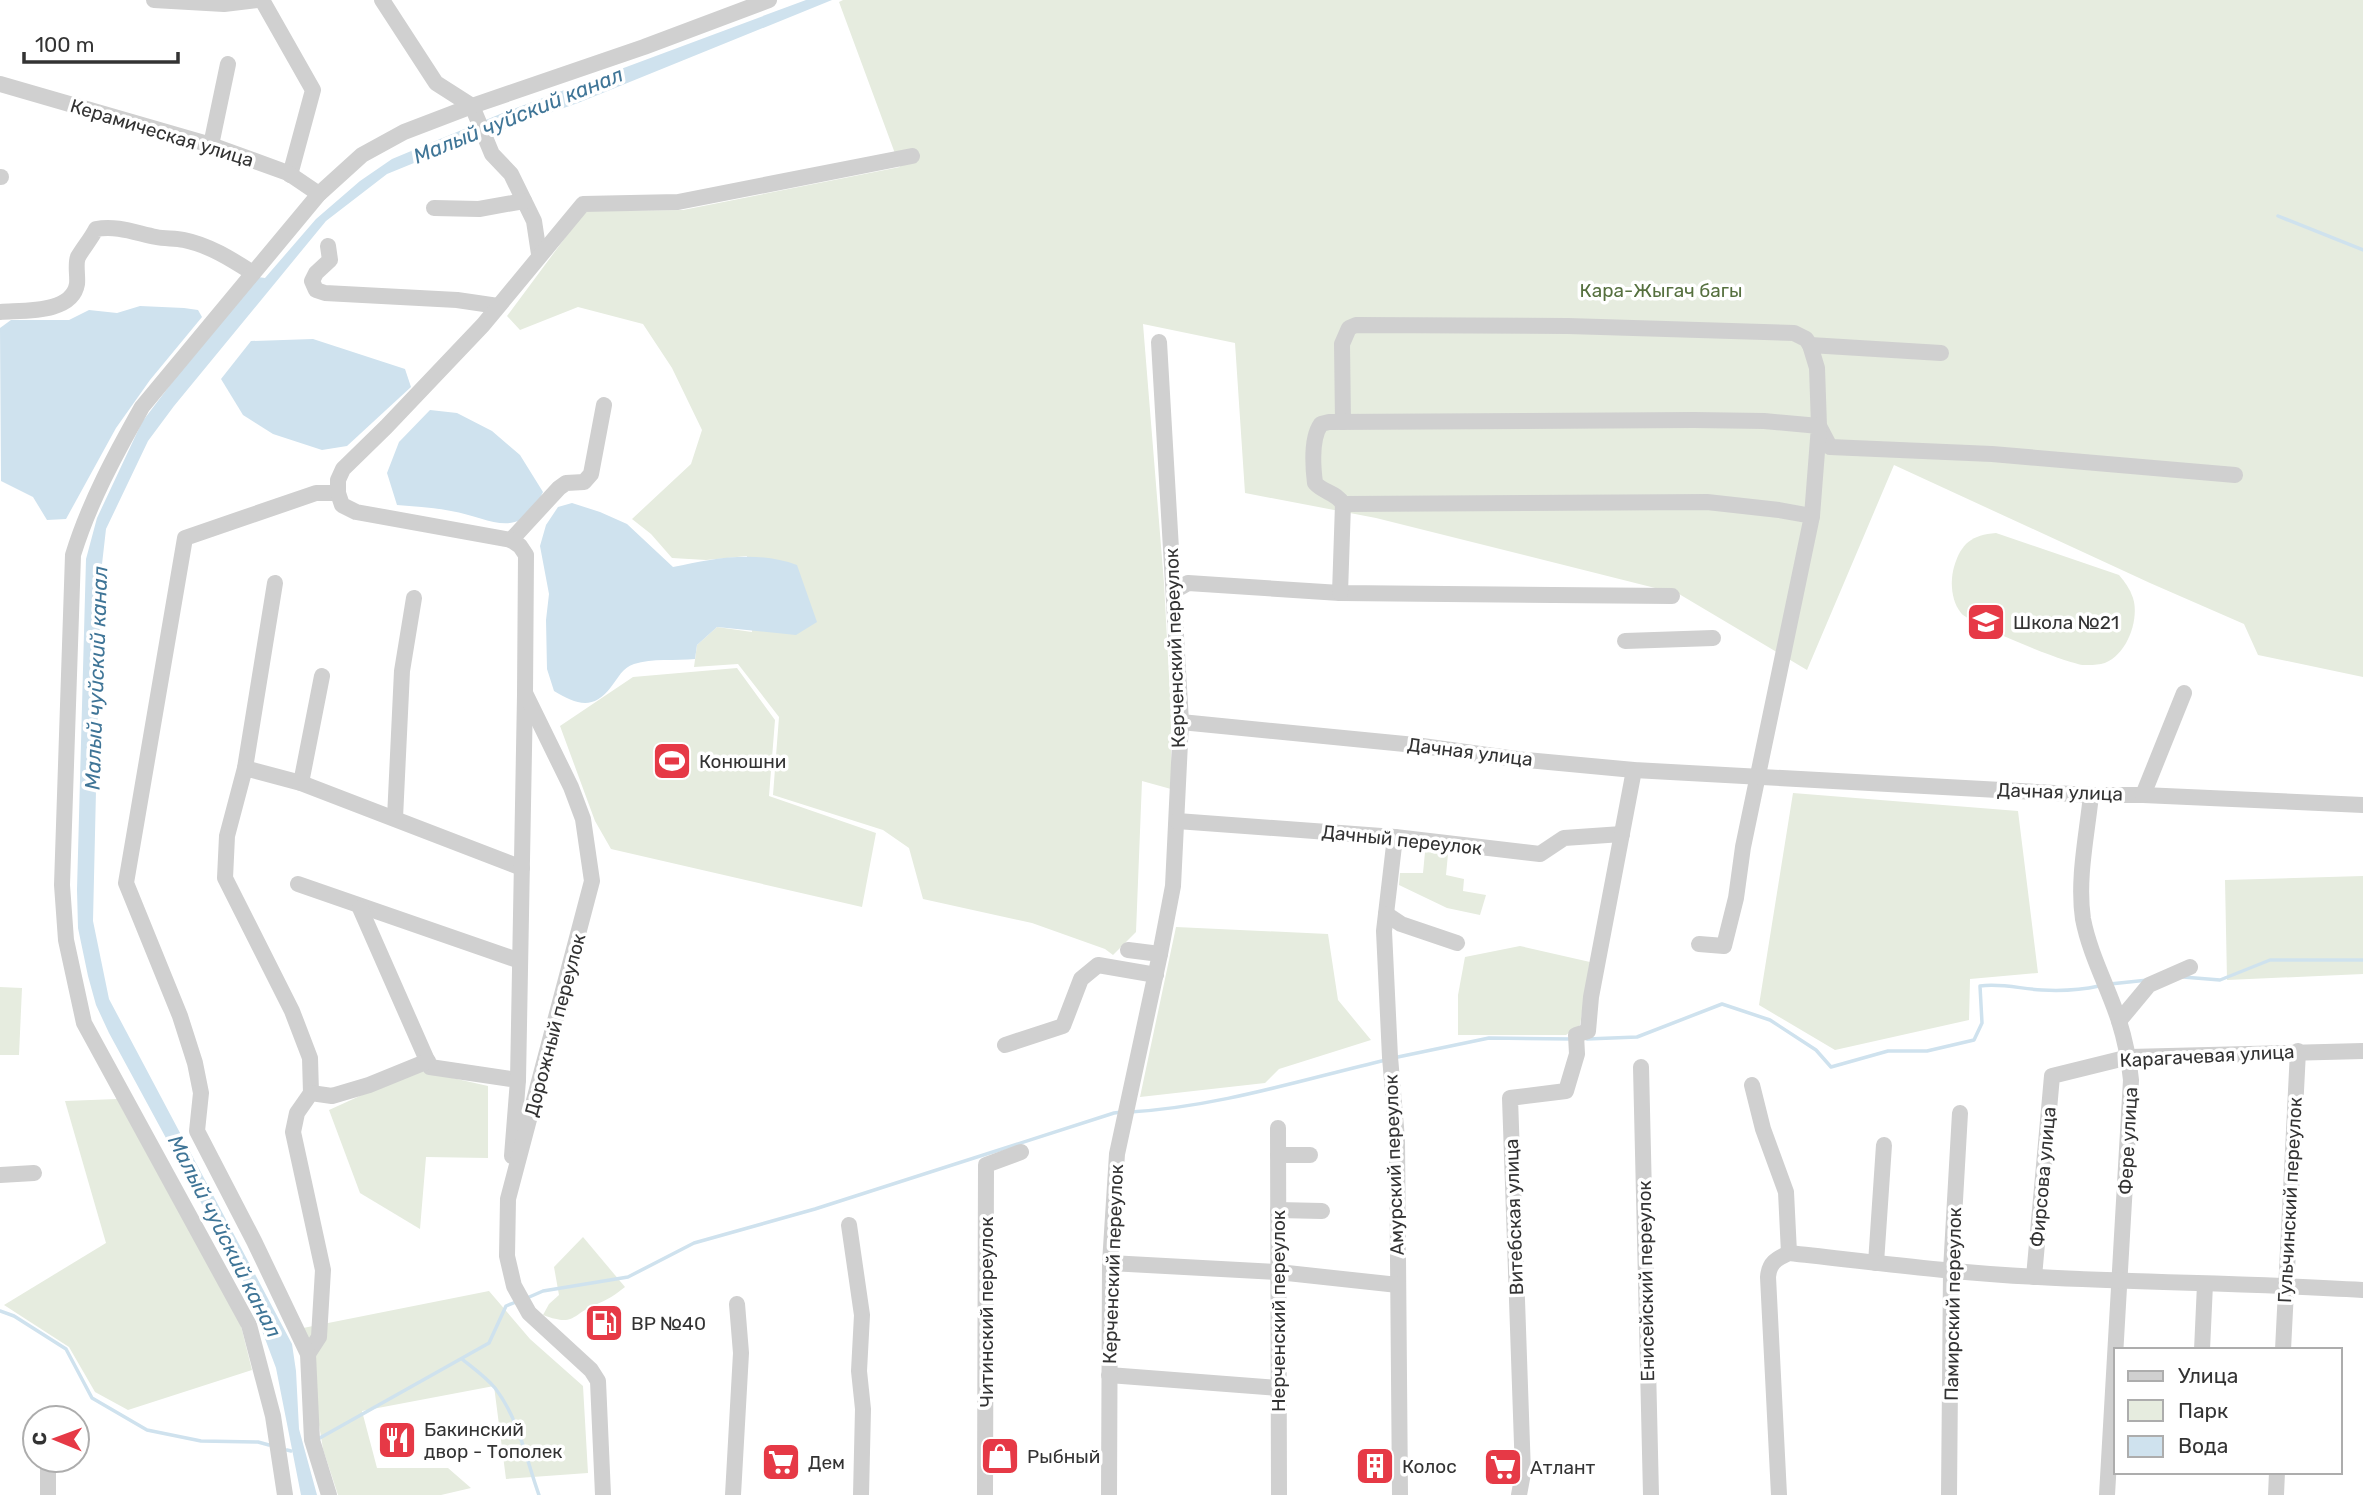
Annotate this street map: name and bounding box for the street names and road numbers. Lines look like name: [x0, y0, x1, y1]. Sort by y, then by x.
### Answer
street label: Керамическая улица: [68, 94, 256, 172]
street label: Керченский переулок: [1160, 548, 1190, 748]
street label: Дачная улица: [1406, 733, 1534, 771]
street label: Дачная улица: [1997, 778, 2123, 806]
street label: Дачный переулок: [1321, 820, 1483, 860]
street label: Дорожный переулок: [520, 931, 590, 1119]
street label: Карагачевая улица: [2119, 1040, 2295, 1072]
street label: Амурский переулок: [1379, 1074, 1409, 1256]
street label: Фере улица: [2114, 1086, 2142, 1196]
street label: Гульчинский переулок: [2273, 1096, 2307, 1304]
street label: Фирсова улица: [2025, 1106, 2061, 1248]
street label: Витебская улица: [1500, 1138, 1528, 1296]
street label: Керченский переулок: [1098, 1164, 1128, 1364]
street label: Енисейский переулок: [1633, 1180, 1659, 1382]
street label: Памирский переулок: [1940, 1207, 1966, 1401]
street label: Нерченский переулок: [1267, 1210, 1290, 1412]
street label: Читинский переулок: [975, 1217, 998, 1407]

